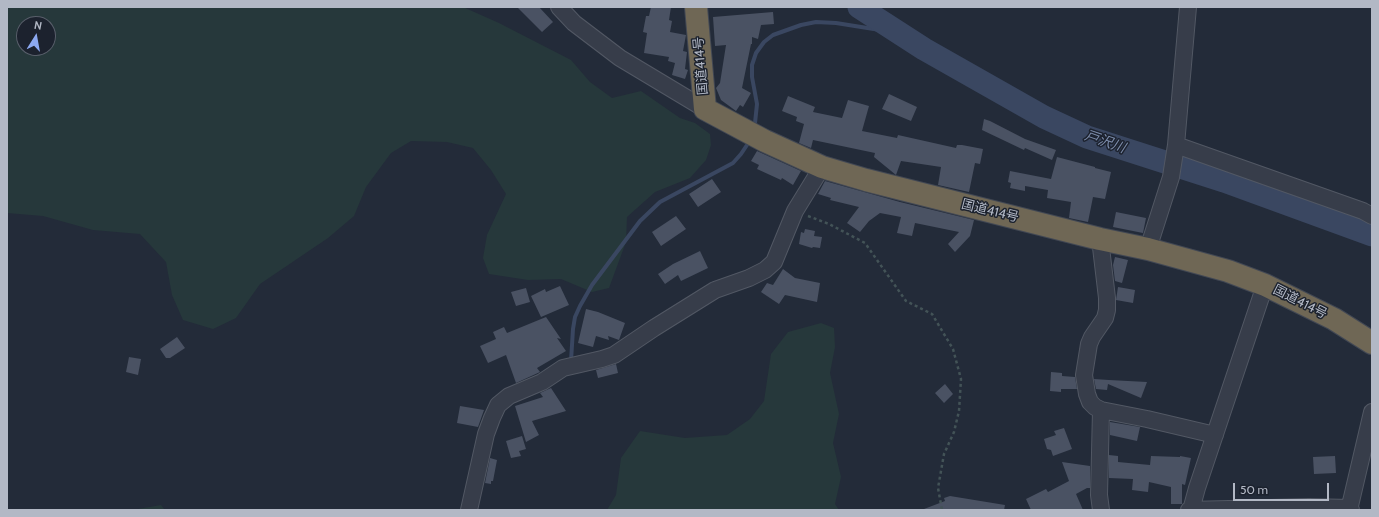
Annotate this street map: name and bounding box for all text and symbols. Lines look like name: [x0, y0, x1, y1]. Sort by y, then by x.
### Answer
north arrow: [16, 16, 56, 56]
text: N: [33, 18, 43, 33]
street label: 国道414号: [691, 36, 711, 96]
water label: 戸沢川: [1082, 127, 1128, 157]
street label: 国道414号: [960, 196, 1020, 226]
street label: 国道414号: [1271, 282, 1329, 322]
scale bar: [1235, 475, 1331, 501]
text: 50 m: [1240, 482, 1268, 497]

